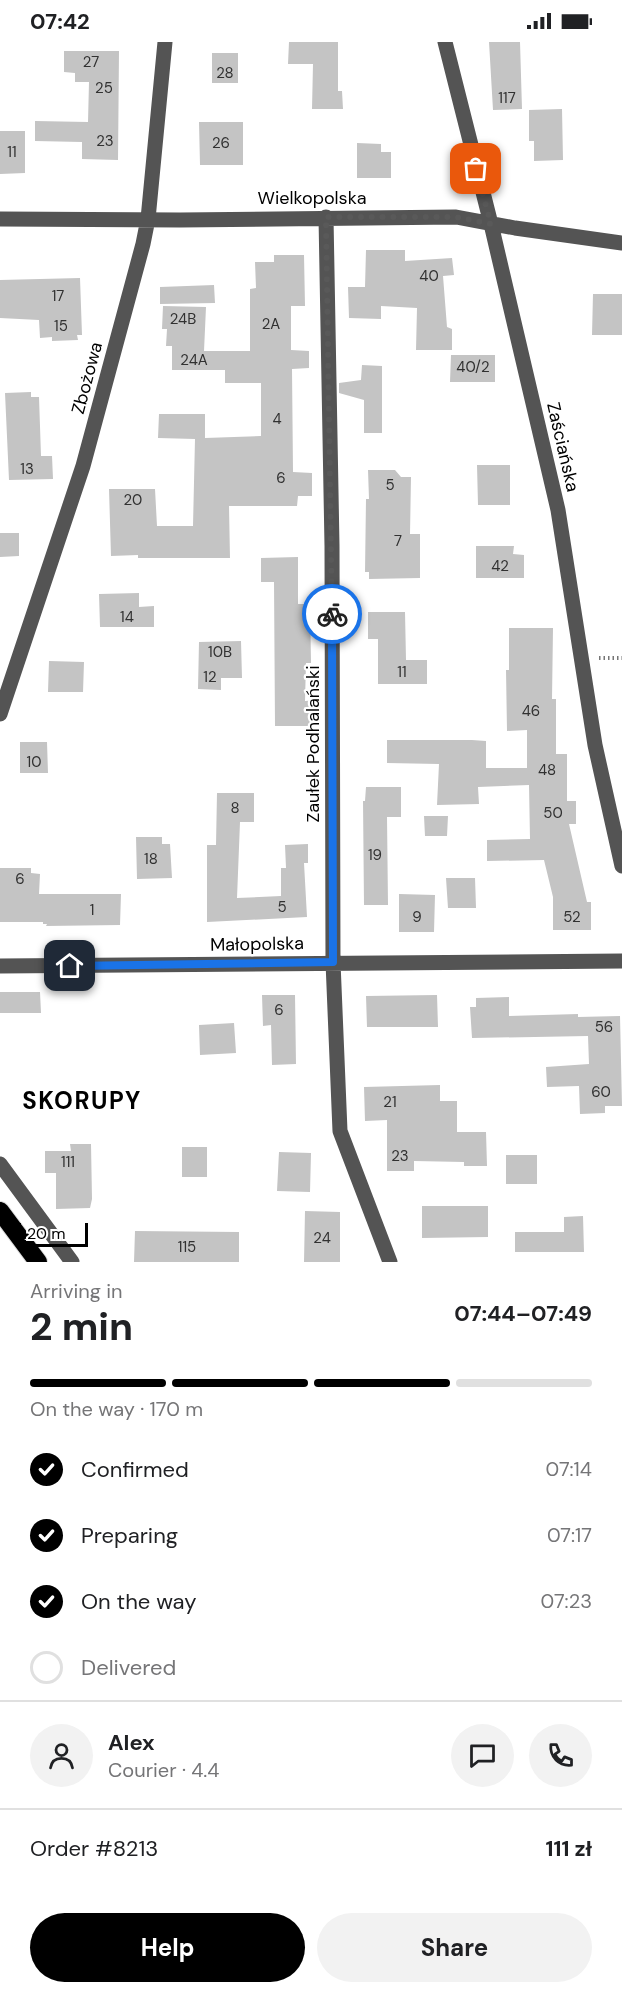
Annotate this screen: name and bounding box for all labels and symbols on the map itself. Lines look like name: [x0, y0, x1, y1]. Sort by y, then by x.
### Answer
house number: 27: [83, 52, 99, 72]
house number: 28: [216, 63, 234, 83]
house number: 25: [95, 78, 113, 98]
house number: 117: [498, 88, 516, 108]
house number: 23: [96, 131, 114, 151]
house number: 26: [212, 133, 230, 153]
house number: 11: [7, 142, 17, 162]
pin: [450, 143, 501, 194]
street label: Wielkopolska: [258, 186, 366, 210]
house number: 40: [419, 266, 439, 286]
house number: 17: [52, 286, 64, 306]
house number: 24B: [170, 309, 196, 329]
house number: 2A: [262, 314, 280, 334]
house number: 15: [54, 316, 68, 336]
street label: Zbożowa: [66, 339, 108, 417]
house number: 24A: [180, 350, 208, 370]
house number: 40/2: [456, 357, 490, 377]
street label: Zaściańska: [541, 400, 585, 494]
house number: 4: [272, 409, 282, 429]
house number: 13: [20, 459, 34, 479]
house number: 6: [276, 468, 286, 488]
house number: 5: [385, 475, 395, 495]
house number: 20: [124, 490, 142, 510]
house number: 7: [394, 531, 402, 551]
house number: 42: [491, 556, 509, 576]
courier: [302, 584, 362, 644]
house number: 14: [120, 607, 134, 627]
house number: 10B: [208, 642, 232, 662]
house number: 11: [397, 662, 407, 682]
street label: Zaułek Podhalański: [301, 665, 325, 823]
house number: 12: [203, 667, 217, 687]
house number: 46: [522, 701, 540, 721]
house number: 10: [27, 752, 41, 772]
house number: 48: [538, 760, 556, 780]
house number: 8: [230, 798, 240, 818]
house number: 50: [543, 803, 563, 823]
house number: 19: [368, 845, 382, 865]
house number: 18: [144, 849, 158, 869]
house number: 6: [15, 869, 25, 889]
house number: 5: [277, 897, 287, 917]
house number: 1: [90, 900, 94, 920]
house number: 9: [412, 907, 422, 927]
house number: 52: [563, 907, 581, 927]
street label: Małopolska: [210, 931, 304, 957]
pin: [44, 940, 95, 991]
house number: 6: [274, 1000, 284, 1020]
house number: 56: [595, 1017, 613, 1037]
house number: 60: [591, 1082, 611, 1102]
district label: SKORUPY: [22, 1085, 142, 1116]
house number: 21: [383, 1092, 397, 1112]
house number: 23: [391, 1146, 409, 1166]
house number: 111: [61, 1152, 75, 1172]
scale bar: [18, 1220, 88, 1248]
house number: 24: [313, 1228, 331, 1248]
house number: 115: [178, 1237, 196, 1257]

